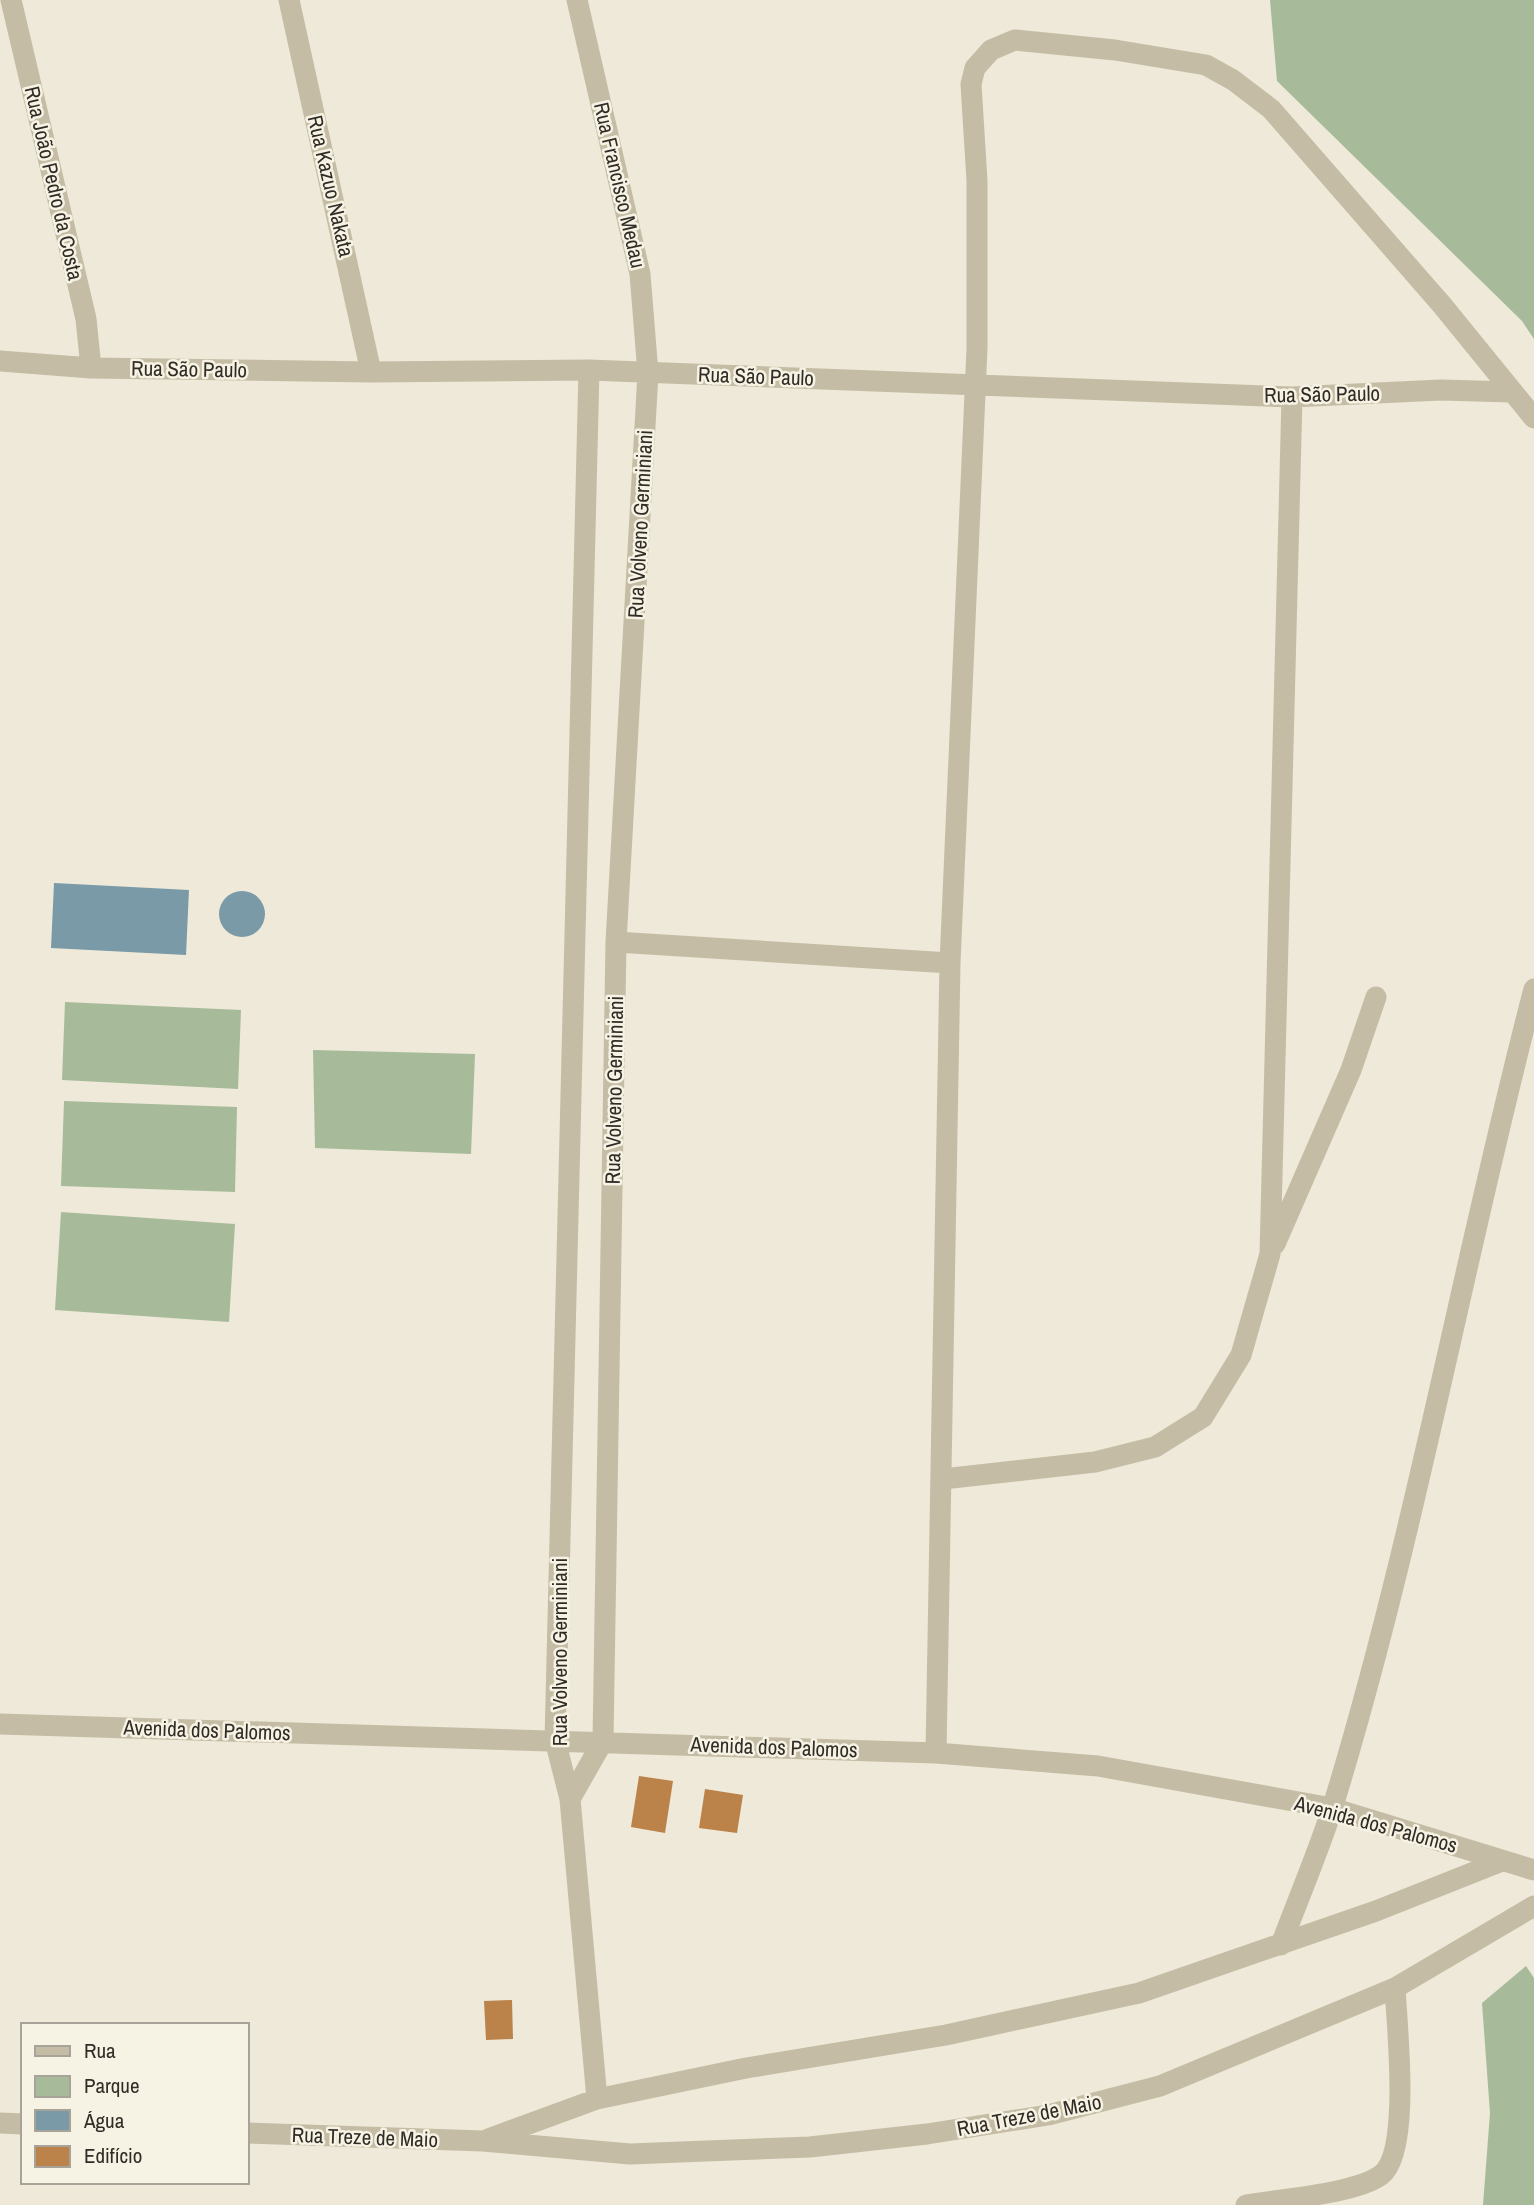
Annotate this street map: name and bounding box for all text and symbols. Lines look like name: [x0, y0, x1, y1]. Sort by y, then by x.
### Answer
street label: Rua João Pedro da Costa: [18, 83, 91, 283]
street label: Rua Francisco Medau: [587, 99, 653, 271]
street label: Rua Kazuo Nakata: [301, 112, 361, 260]
street label: Rua São Paulo: [131, 353, 247, 385]
street label: Rua São Paulo: [698, 359, 814, 393]
street label: Rua São Paulo: [1264, 378, 1380, 410]
street label: Rua Volveno Germiniani: [621, 429, 659, 619]
street label: Rua Volveno Germiniani: [598, 995, 630, 1185]
street label: Rua Volveno Germiniani: [545, 1558, 574, 1746]
street label: Avenida dos Palomos: [122, 1713, 291, 1747]
street label: Avenida dos Palomos: [689, 1730, 858, 1764]
street label: Avenida dos Palomos: [1291, 1788, 1461, 1860]
legend: [21, 2023, 248, 2184]
text: Rua: [84, 2036, 116, 2065]
text: Parque: [84, 2071, 140, 2100]
street label: Rua Treze de Maio: [954, 2087, 1104, 2143]
text: Água: [83, 2106, 125, 2135]
street label: Rua Treze de Maio: [291, 2120, 439, 2154]
text: Edifício: [84, 2141, 142, 2170]

